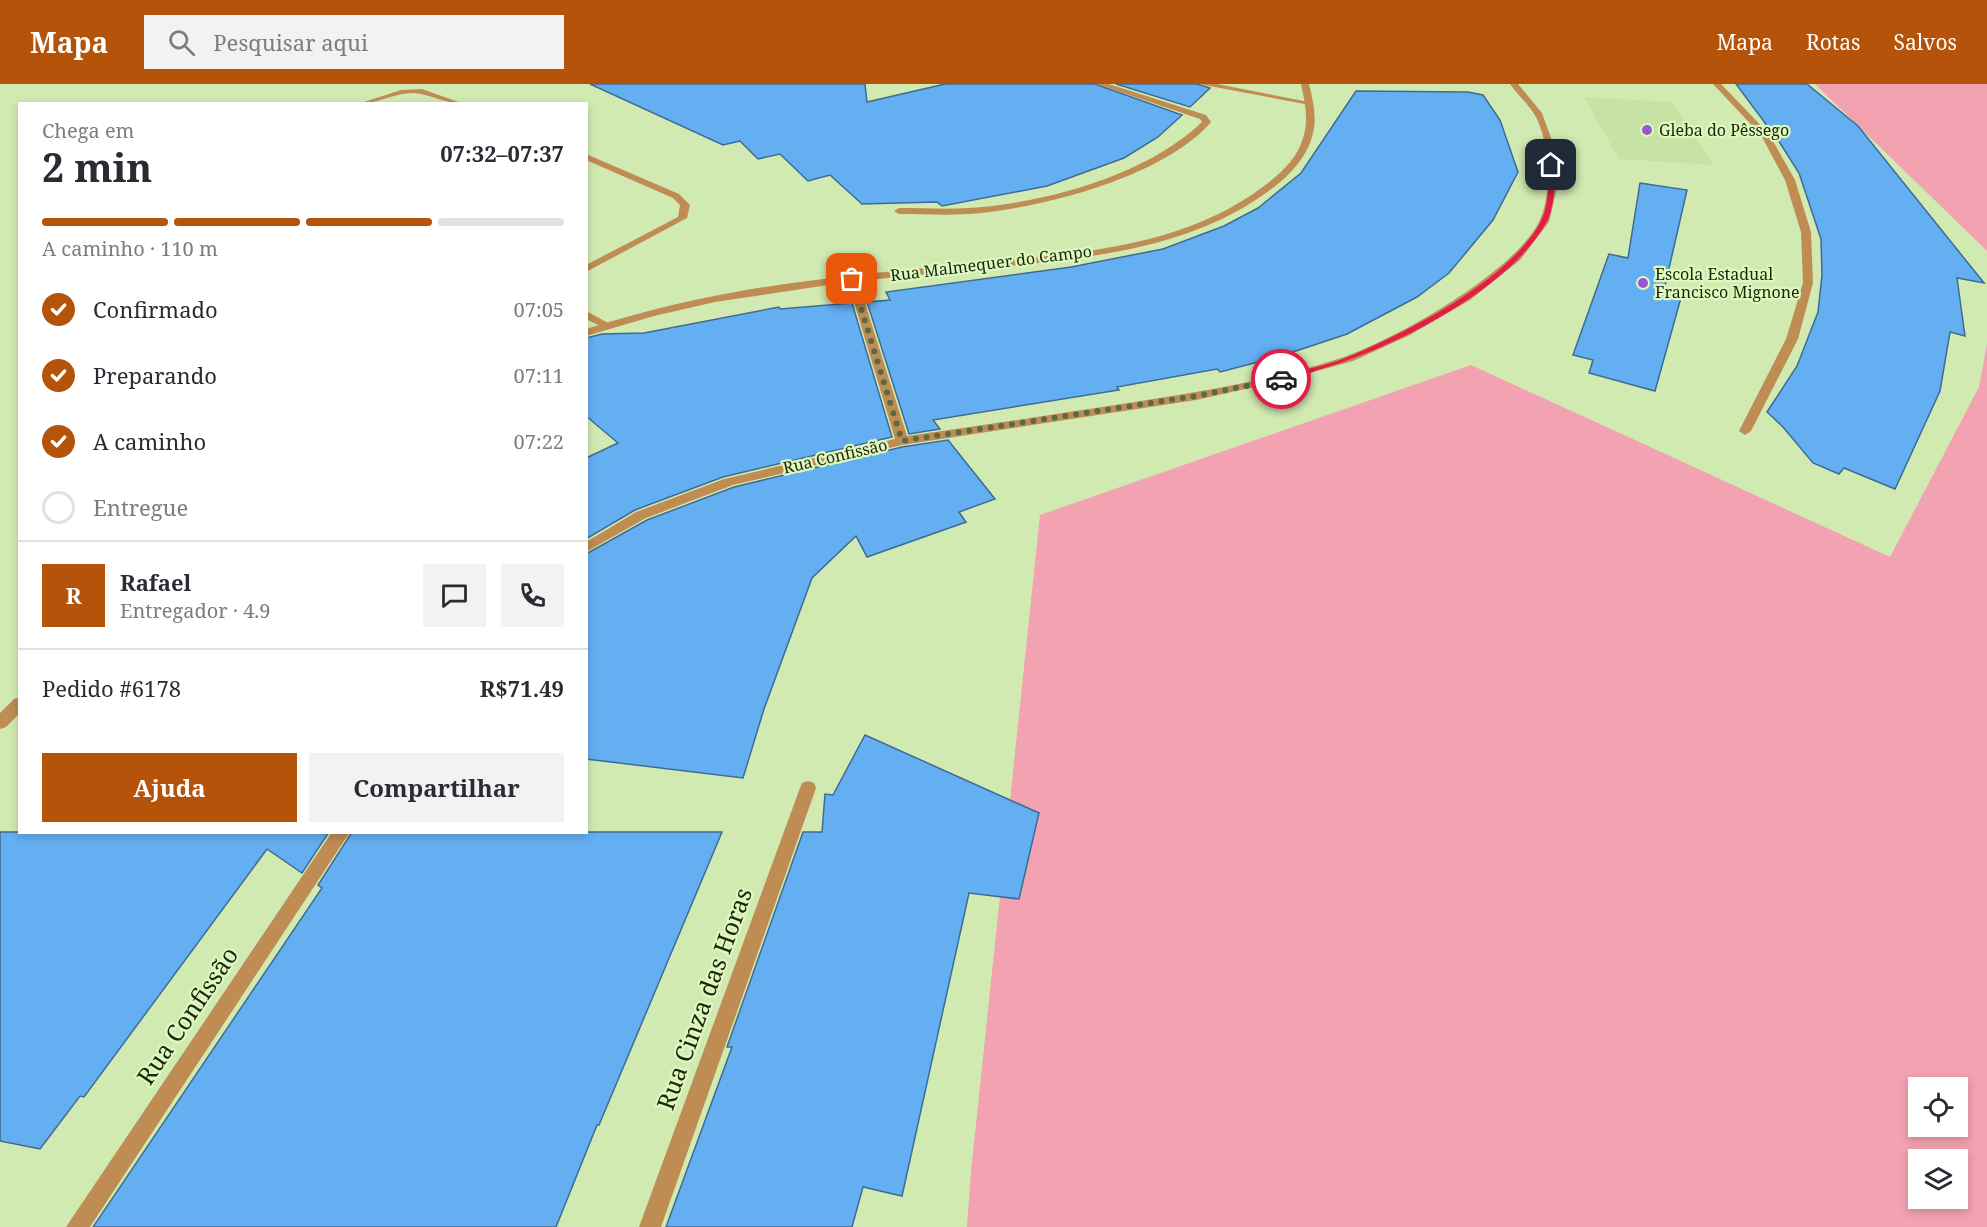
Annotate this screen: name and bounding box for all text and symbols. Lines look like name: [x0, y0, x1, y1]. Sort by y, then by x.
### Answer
search box: [144, 15, 564, 69]
text: Mapa: [30, 23, 108, 61]
icon: search: [165, 26, 198, 59]
text: Pesquisar aqui: [213, 27, 368, 57]
text: Mapa: [1717, 28, 1773, 56]
text: Rotas: [1806, 28, 1860, 56]
text: Salvos: [1893, 28, 1957, 56]
text: Chega em: [42, 117, 135, 144]
place label: Gleba do Pêssego: [1659, 119, 1789, 141]
marker: Gleba do Pêssego: [1640, 123, 1654, 137]
text: 07:32–07:37: [440, 138, 564, 168]
pin: [1525, 139, 1576, 190]
text: 2 min: [42, 140, 152, 193]
icon: home: [1534, 148, 1567, 181]
text: A caminho · 110 m: [42, 235, 218, 262]
street label: Rua Malmequer do Campo: [889, 240, 1093, 286]
pin: [826, 253, 877, 304]
icon: bag: [835, 262, 868, 295]
place label: Escola Estadual Francisco Mignone: [1655, 263, 1800, 303]
marker: Escola Estadual Francisco Mignone: [1636, 276, 1650, 290]
icon: check: [42, 293, 75, 326]
text: Confirmado: [93, 294, 218, 324]
text: 07:05: [514, 296, 564, 323]
courier: [1251, 349, 1311, 409]
icon: check: [42, 359, 75, 392]
text: Preparando: [93, 360, 217, 390]
text: 07:11: [514, 362, 564, 389]
icon: car: [1265, 363, 1298, 396]
icon: check: [42, 425, 75, 458]
text: A caminho: [93, 426, 206, 456]
text: 07:22: [514, 428, 564, 455]
street label: Rua Confissão: [781, 433, 889, 479]
text: Entregue: [93, 492, 188, 522]
button: chat: [423, 564, 486, 627]
button: phone: [501, 564, 564, 627]
text: Rafael: [120, 567, 191, 597]
text: R: [66, 580, 81, 610]
text: Entregador · 4.9: [120, 597, 271, 624]
text: Pedido #6178: [42, 673, 181, 703]
text: R$71.49: [480, 673, 564, 703]
button: Ajuda: [42, 753, 297, 822]
button: Compartilhar: [309, 753, 564, 822]
street label: Rua Cinza das Horas: [648, 883, 759, 1114]
street label: Rua Confissão: [128, 940, 245, 1091]
map controls: [1908, 1077, 1968, 1209]
button: locate: [1908, 1077, 1968, 1137]
button: layers: [1908, 1149, 1968, 1209]

